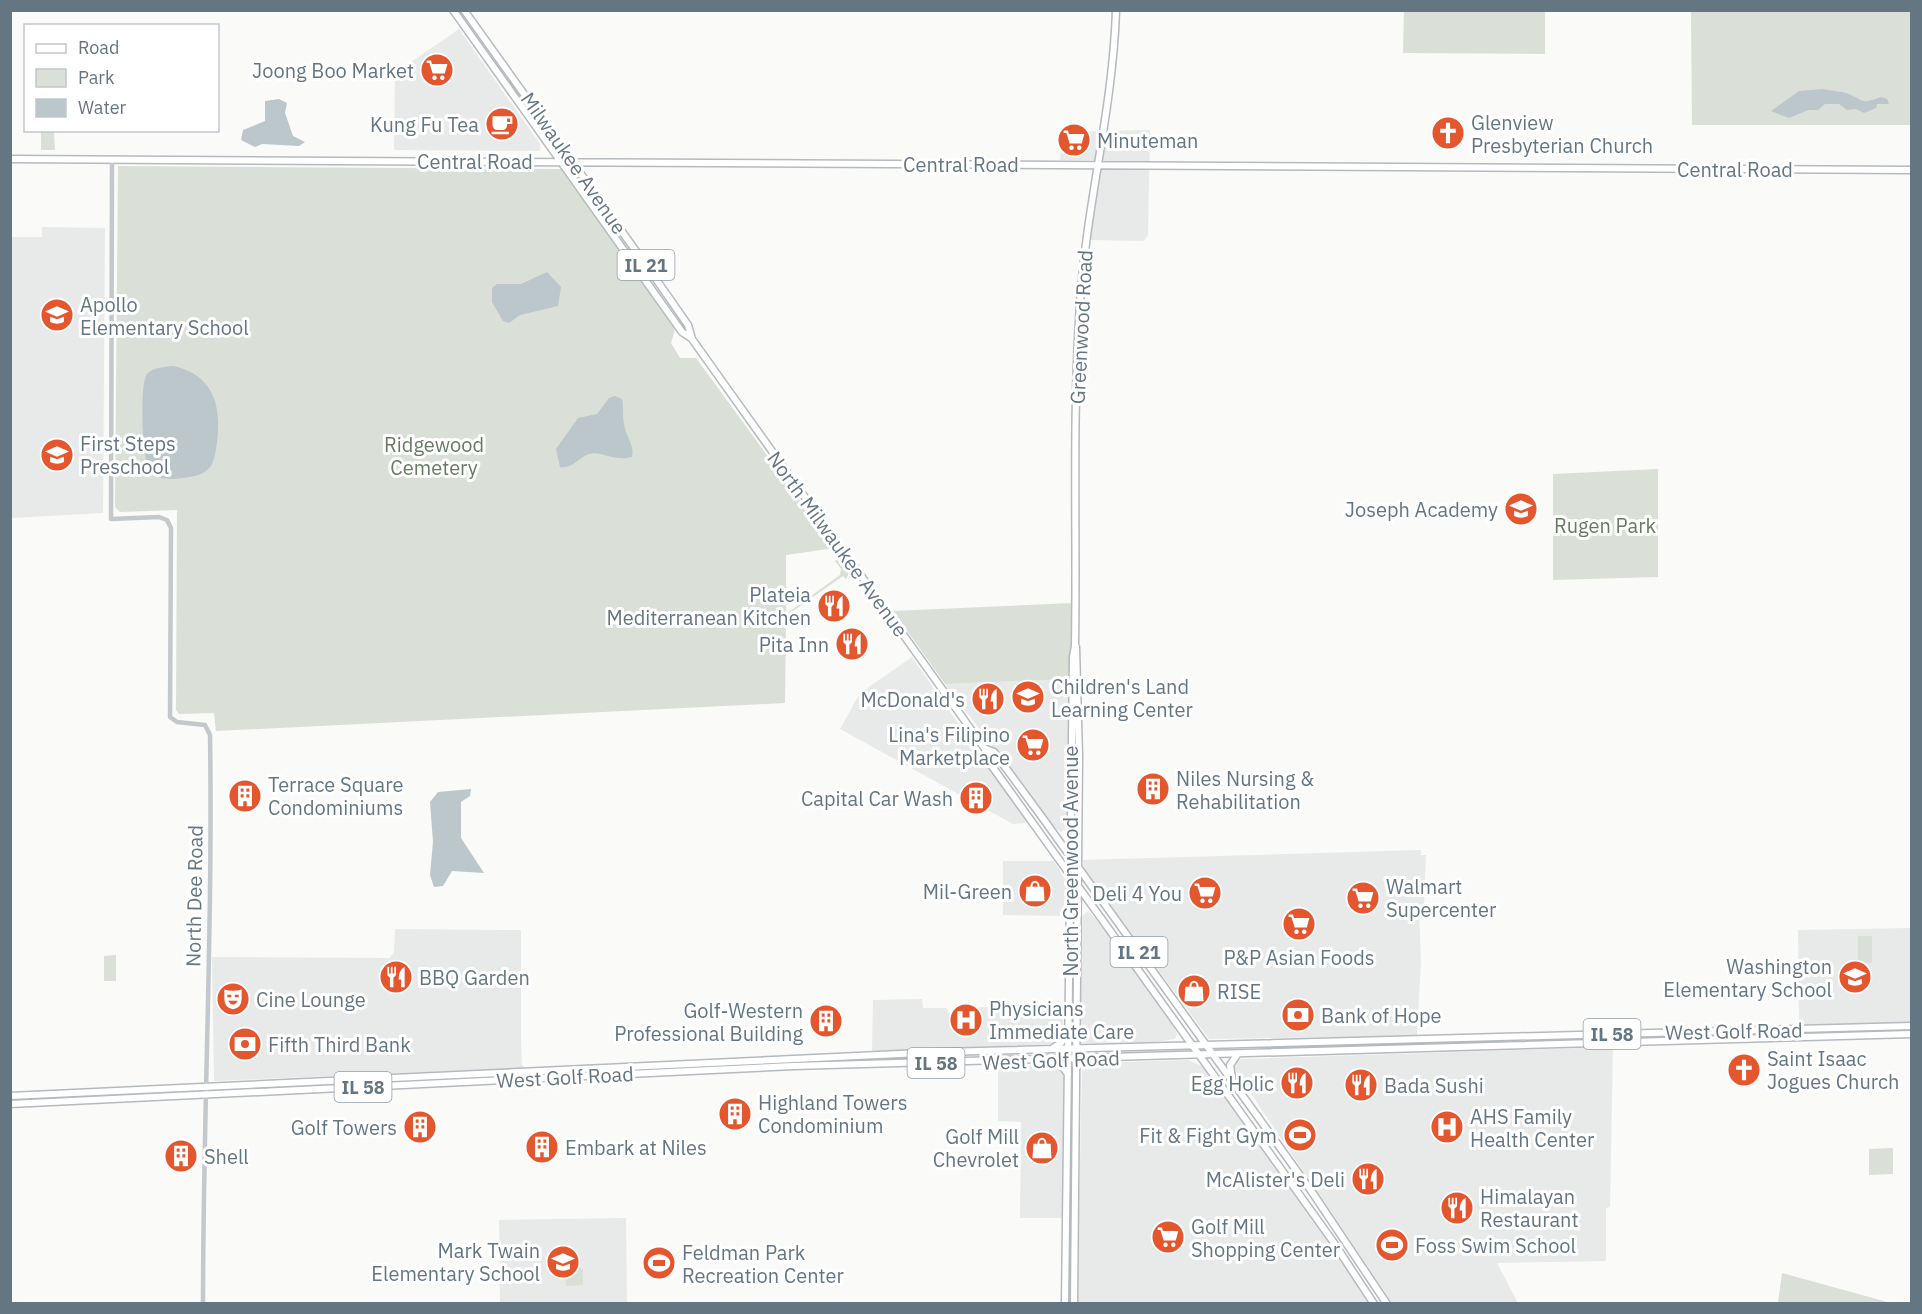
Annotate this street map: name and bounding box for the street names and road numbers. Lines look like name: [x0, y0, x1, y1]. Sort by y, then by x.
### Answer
street label: Milwaukee Avenue: [515, 87, 633, 239]
street label: Central Road: [417, 148, 533, 175]
street label: Central Road: [903, 151, 1019, 178]
street label: Central Road: [1677, 156, 1793, 183]
street label: Greenwood Road: [1063, 249, 1099, 405]
road number: IL 21: [618, 250, 674, 280]
street label: North Milwaukee Avenue: [761, 446, 915, 642]
street label: North Greenwood Avenue: [1057, 745, 1084, 976]
street label: North Dee Road: [179, 825, 209, 967]
road number: IL 21: [1110, 937, 1168, 967]
street label: West Golf Road: [1665, 1016, 1803, 1046]
road number: IL 58: [1584, 1019, 1640, 1049]
street label: West Golf Road: [982, 1044, 1120, 1076]
road number: IL 58: [908, 1048, 964, 1078]
street label: West Golf Road: [496, 1060, 634, 1094]
road number: IL 58: [334, 1072, 392, 1102]

